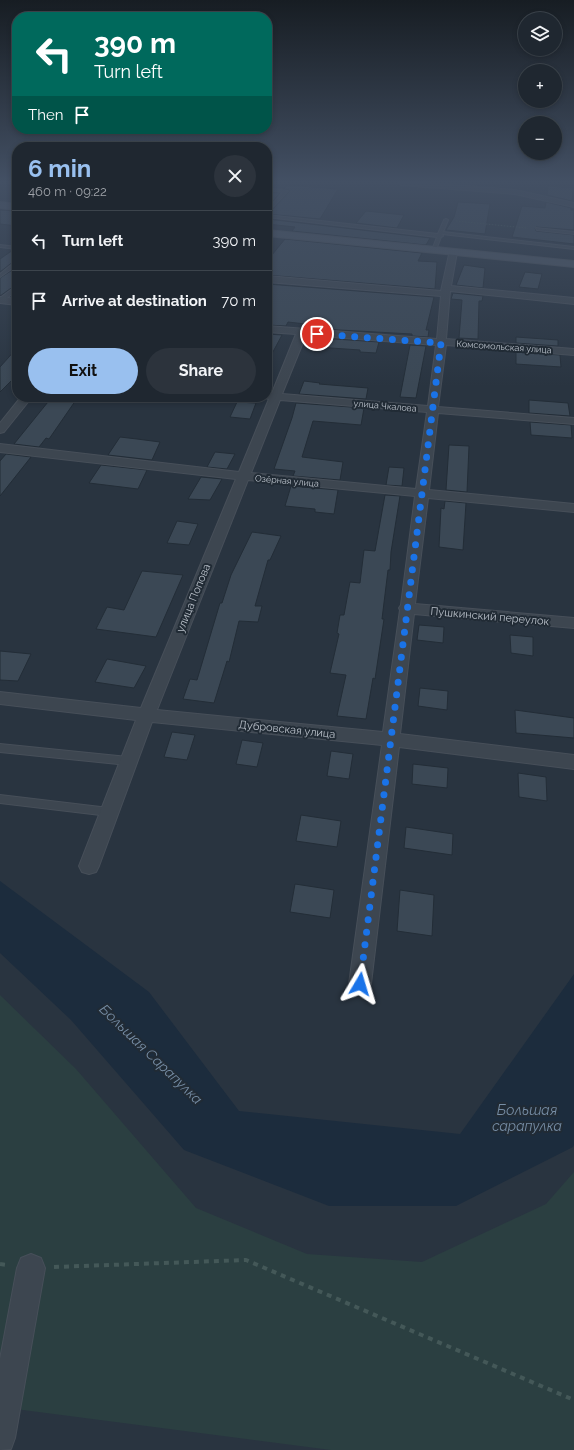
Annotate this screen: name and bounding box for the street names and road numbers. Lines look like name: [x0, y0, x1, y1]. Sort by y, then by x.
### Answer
street label: Комсомольская улица: [456, 339, 552, 355]
street label: улица Чкалова: [353, 398, 417, 414]
street label: Озёрная улица: [255, 473, 319, 489]
street label: улица Попова: [174, 562, 213, 634]
street label: Пушкинский переулок: [430, 605, 550, 628]
street label: Дубровская улица: [238, 718, 336, 741]

